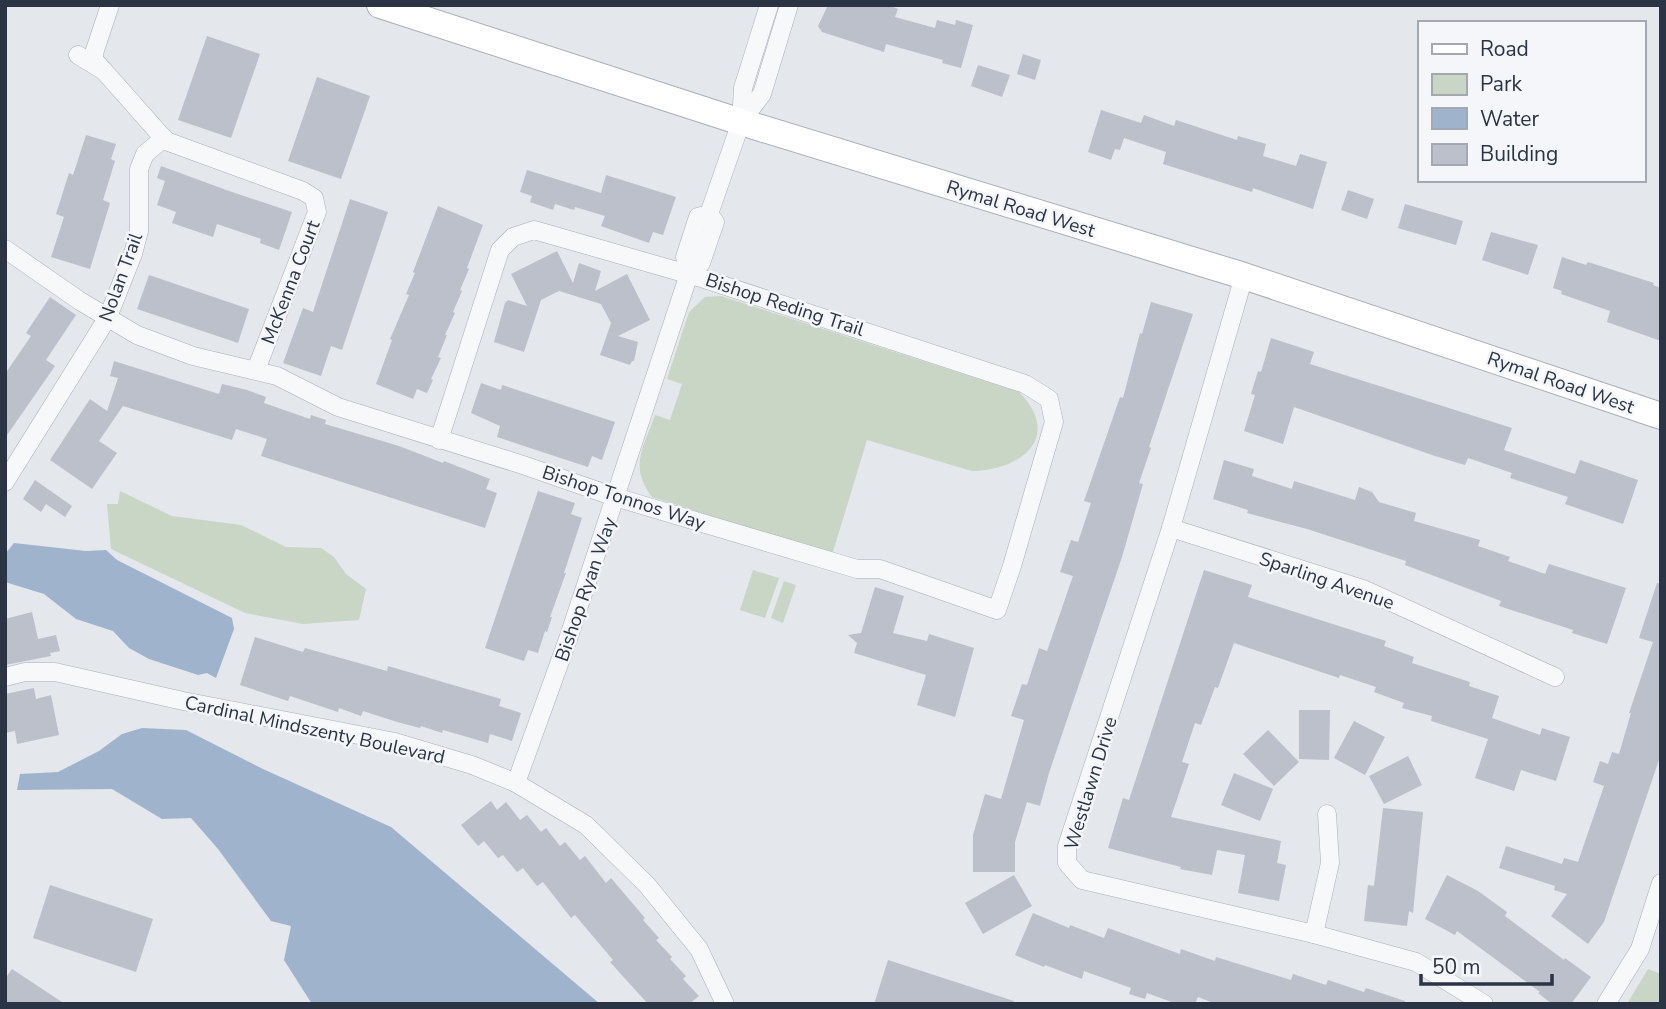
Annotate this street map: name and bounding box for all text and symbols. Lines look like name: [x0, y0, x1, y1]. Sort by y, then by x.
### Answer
legend: [1418, 21, 1645, 182]
text: Road: [1480, 35, 1529, 63]
text: Park: [1480, 70, 1522, 98]
text: Water: [1480, 105, 1539, 133]
text: Building: [1480, 140, 1558, 168]
street label: Rymal Road West: [943, 174, 1098, 244]
street label: McKenna Court: [255, 216, 327, 348]
street label: Nolan Trail: [93, 229, 149, 325]
street label: Bishop Reding Trail: [702, 267, 868, 343]
street label: Rymal Road West: [1484, 346, 1638, 420]
street label: Bishop Tonnos Way: [539, 459, 709, 537]
street label: Bishop Ryan Way: [549, 513, 623, 665]
street label: Sparling Avenue: [1256, 546, 1398, 616]
street label: Cardinal Mindszenty Boulevard: [182, 690, 447, 770]
street label: Westlawn Drive: [1058, 714, 1124, 853]
scale bar: [1421, 942, 1552, 986]
text: 50 m: [1432, 953, 1481, 981]

